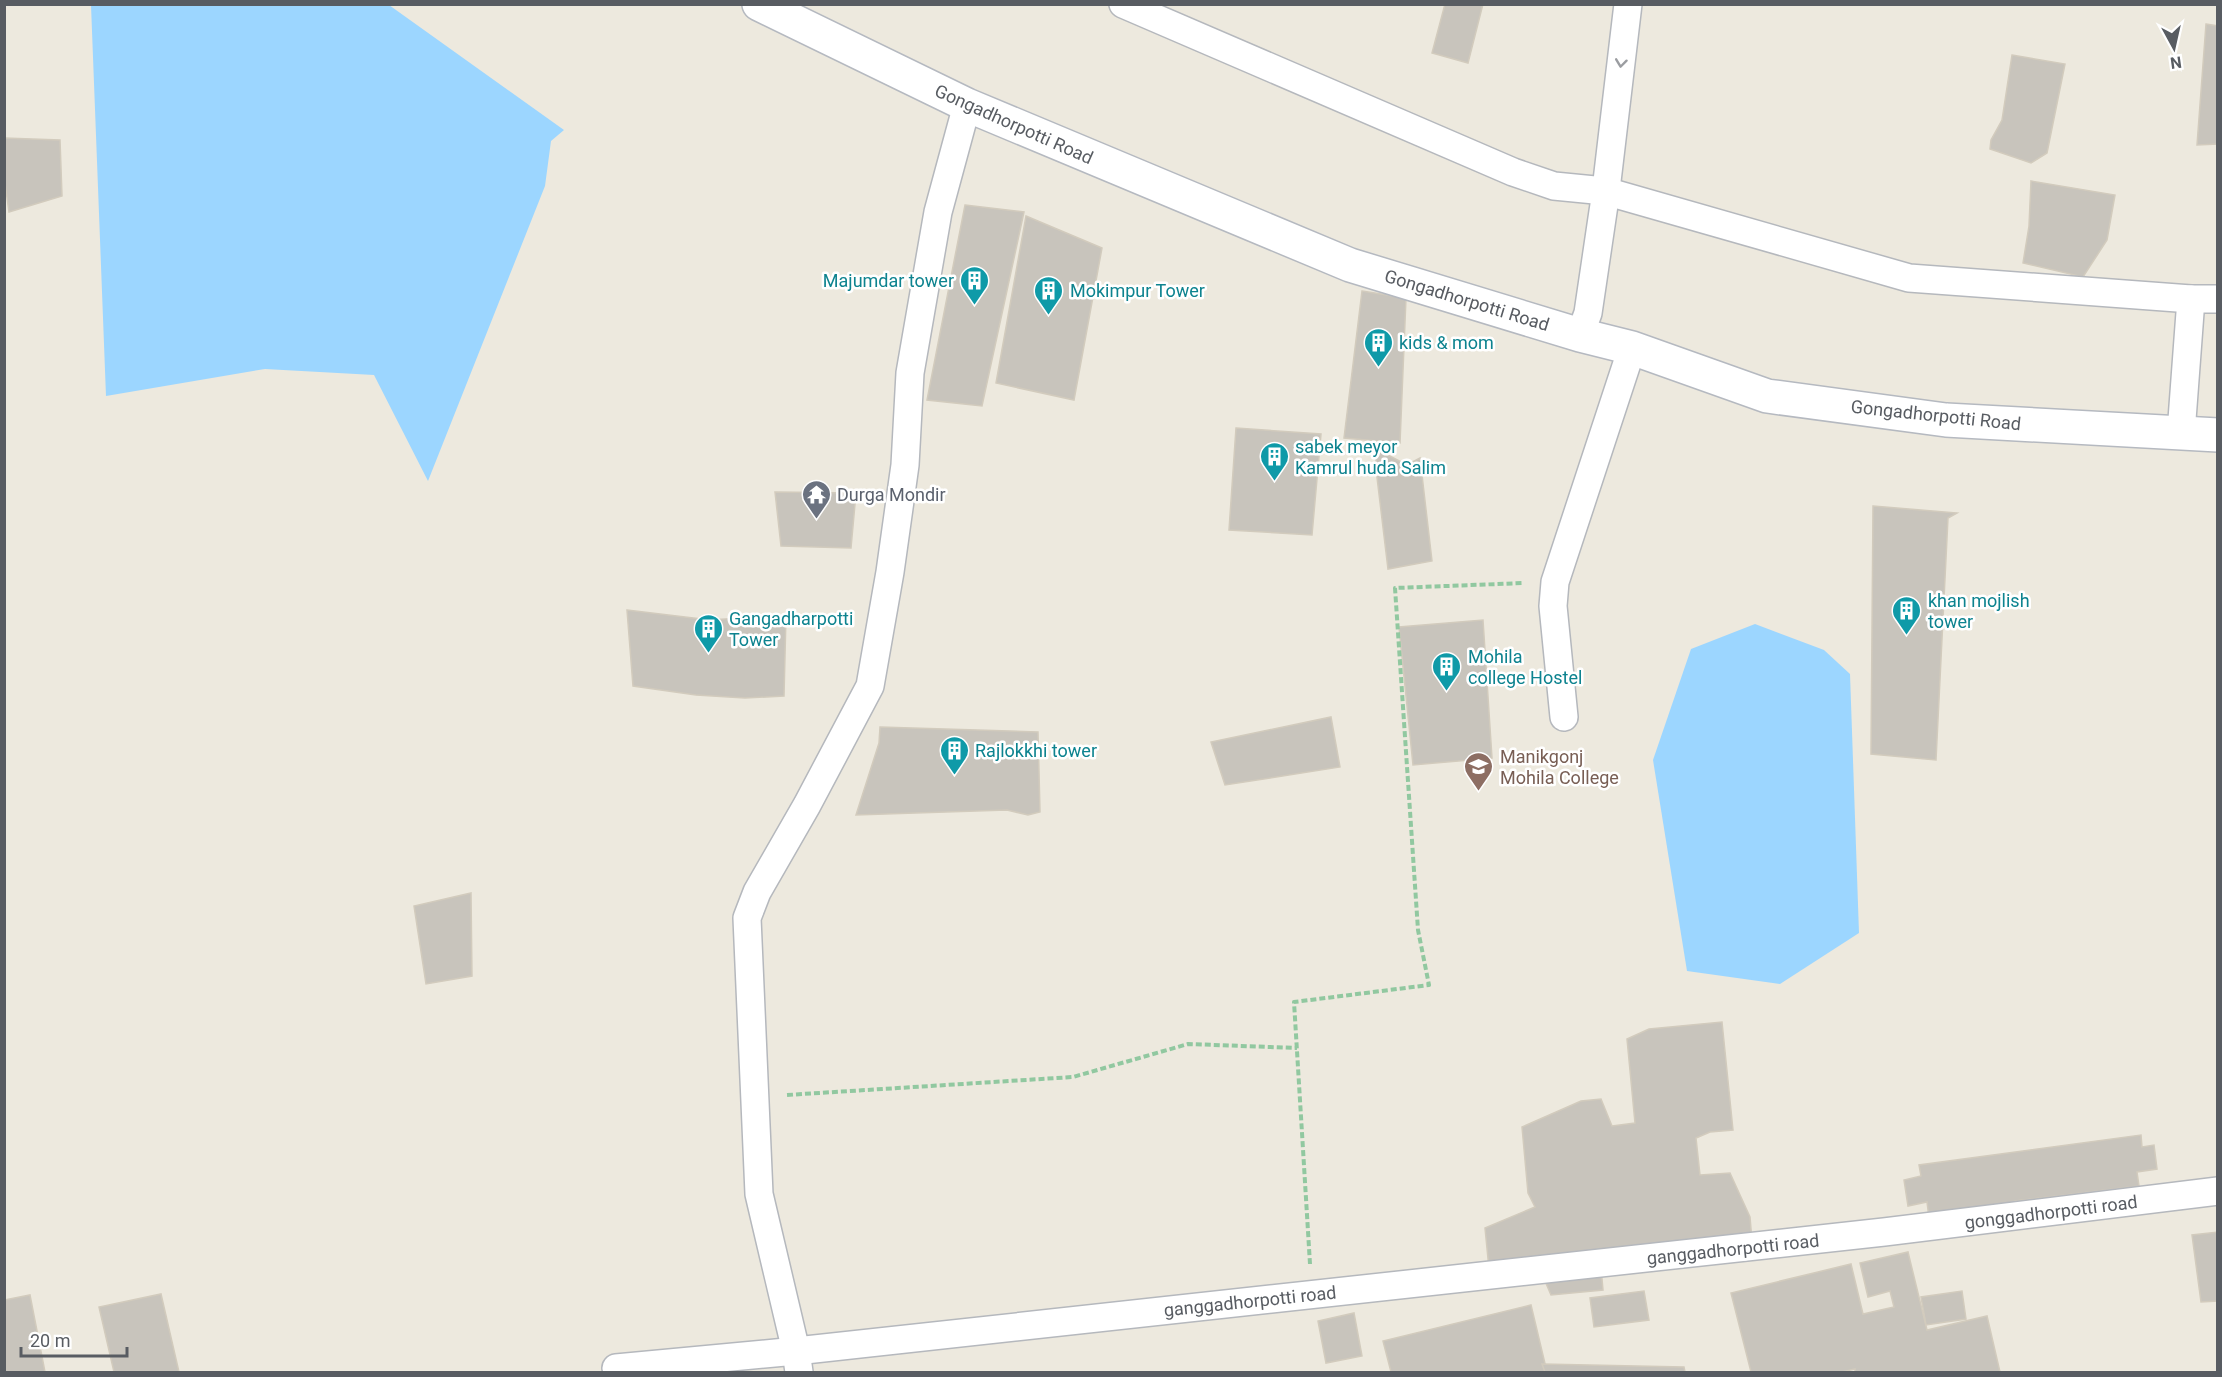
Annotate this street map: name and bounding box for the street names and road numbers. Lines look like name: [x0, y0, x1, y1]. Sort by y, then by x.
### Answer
street label: Gongadhorpotti Road: [932, 80, 1096, 168]
street label: Gongadhorpotti Road: [1382, 265, 1552, 335]
street label: Gongadhorpotti Road: [1850, 396, 2022, 434]
street label: gonggadhorpotti road: [1963, 1191, 2139, 1233]
street label: ganggadhorpotti road: [1646, 1229, 1820, 1269]
street label: ganggadhorpotti road: [1163, 1281, 1337, 1321]

